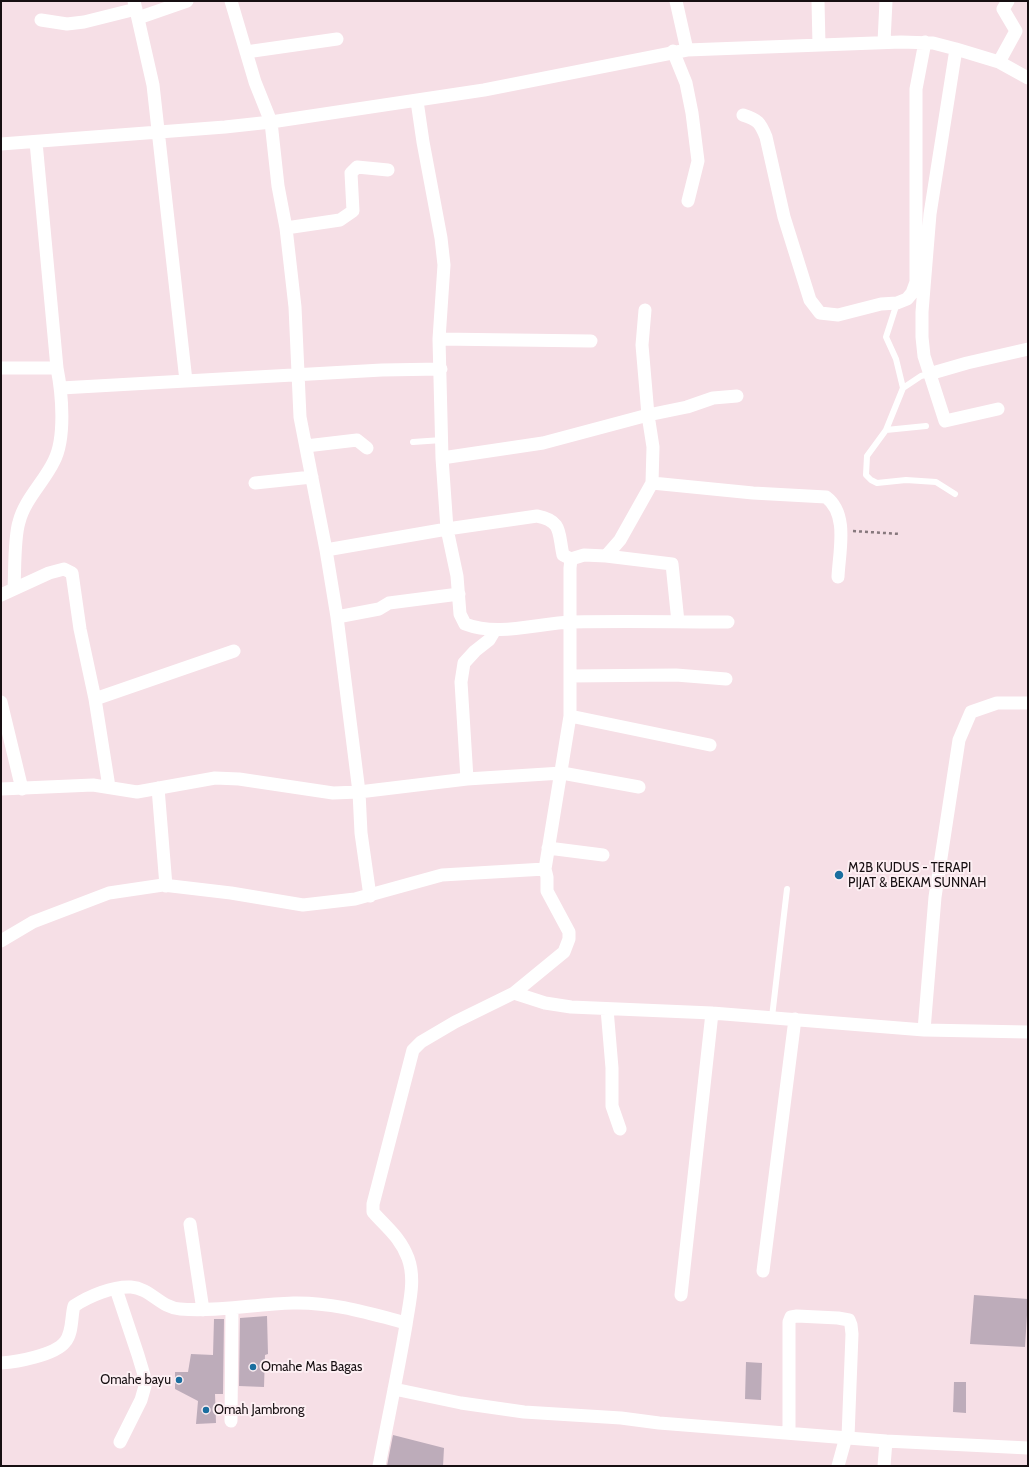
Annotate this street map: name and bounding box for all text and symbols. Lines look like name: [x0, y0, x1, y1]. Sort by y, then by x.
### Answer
place label: M2B KUDUS - TERAPI PIJAT & BEKAM SUNNAH: [848, 860, 986, 891]
marker: M2B KUDUS - TERAPI PIJAT & BEKAM SUNNAH: [833, 869, 845, 881]
place label: Omahe Mas Bagas: [261, 1359, 362, 1375]
marker: Omahe Mas Bagas: [248, 1362, 258, 1372]
place label: Omahe bayu: [100, 1372, 171, 1388]
marker: Omahe bayu: [174, 1375, 184, 1385]
place label: Omah Jambrong: [214, 1402, 304, 1418]
marker: Omah Jambrong: [201, 1405, 211, 1415]

